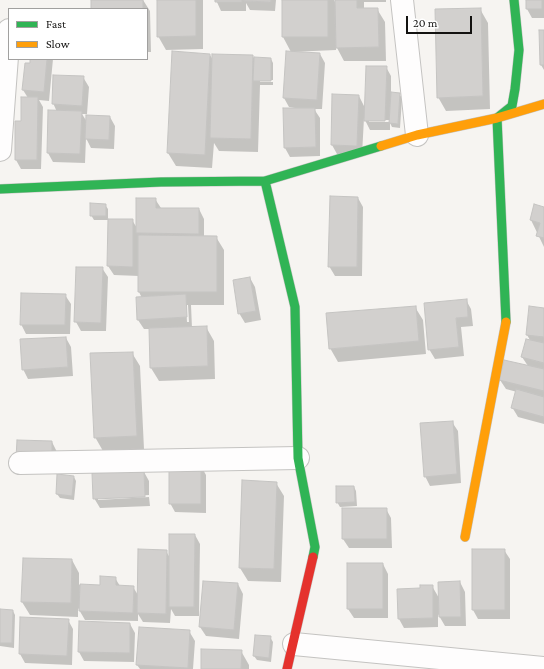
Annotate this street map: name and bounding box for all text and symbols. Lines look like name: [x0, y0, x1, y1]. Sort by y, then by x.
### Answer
legend: [8, 8, 148, 60]
scale bar: [408, 8, 474, 34]
text: 20 m: [413, 16, 437, 30]
text: Fast: [46, 17, 66, 31]
text: Slow: [46, 37, 70, 51]

